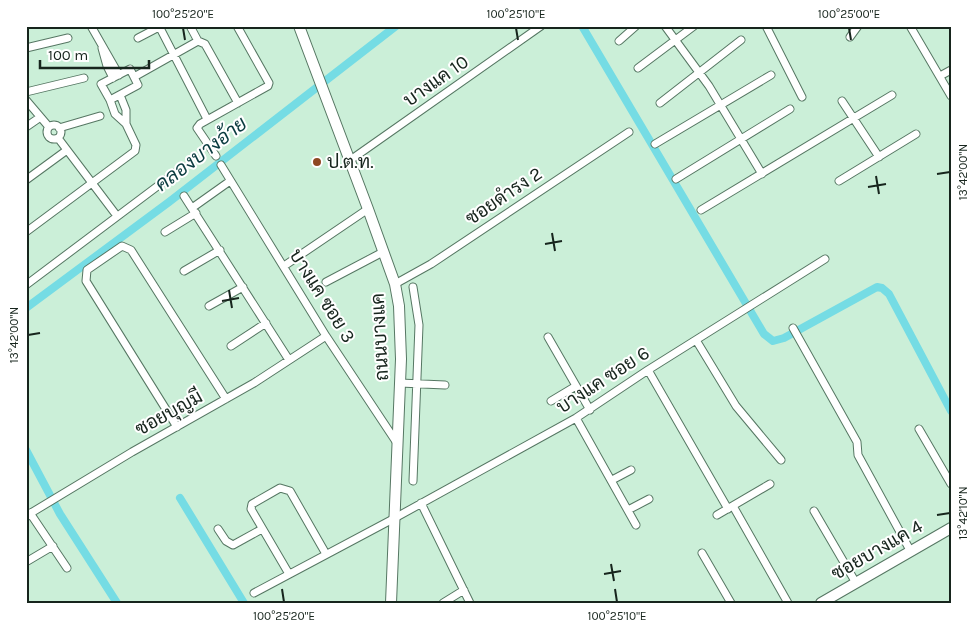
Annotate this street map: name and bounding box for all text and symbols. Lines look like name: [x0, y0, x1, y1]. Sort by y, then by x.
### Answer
text: 100°25'20"E: [152, 7, 214, 21]
text: 100°25'10"E: [486, 7, 546, 21]
text: 100°25'00"E: [818, 7, 880, 21]
scale bar: [40, 38, 149, 70]
text: 100 m: [48, 46, 88, 64]
street label: บางแค 10: [399, 51, 473, 111]
water label: คลองบางอ้าย: [149, 110, 252, 196]
text: 13°42'00"N: [956, 144, 970, 200]
place label: ป.ต.ท.: [327, 151, 374, 173]
marker: ป.ต.ท.: [311, 156, 323, 168]
street label: ซอยดำรง 2: [462, 162, 546, 230]
street label: บางแค ซอย 3: [284, 245, 360, 347]
street label: ถนนบางแค: [367, 293, 393, 381]
text: 13°42'00"N: [7, 307, 21, 363]
street label: บางแค ซอย 6: [552, 342, 654, 418]
street label: ซอยบุญมี: [131, 384, 207, 441]
text: 13°42'10"N: [956, 486, 970, 540]
street label: ซอยบางแค 4: [828, 515, 927, 585]
text: 100°25'20"E: [253, 609, 315, 623]
text: 100°25'10"E: [587, 609, 647, 623]

